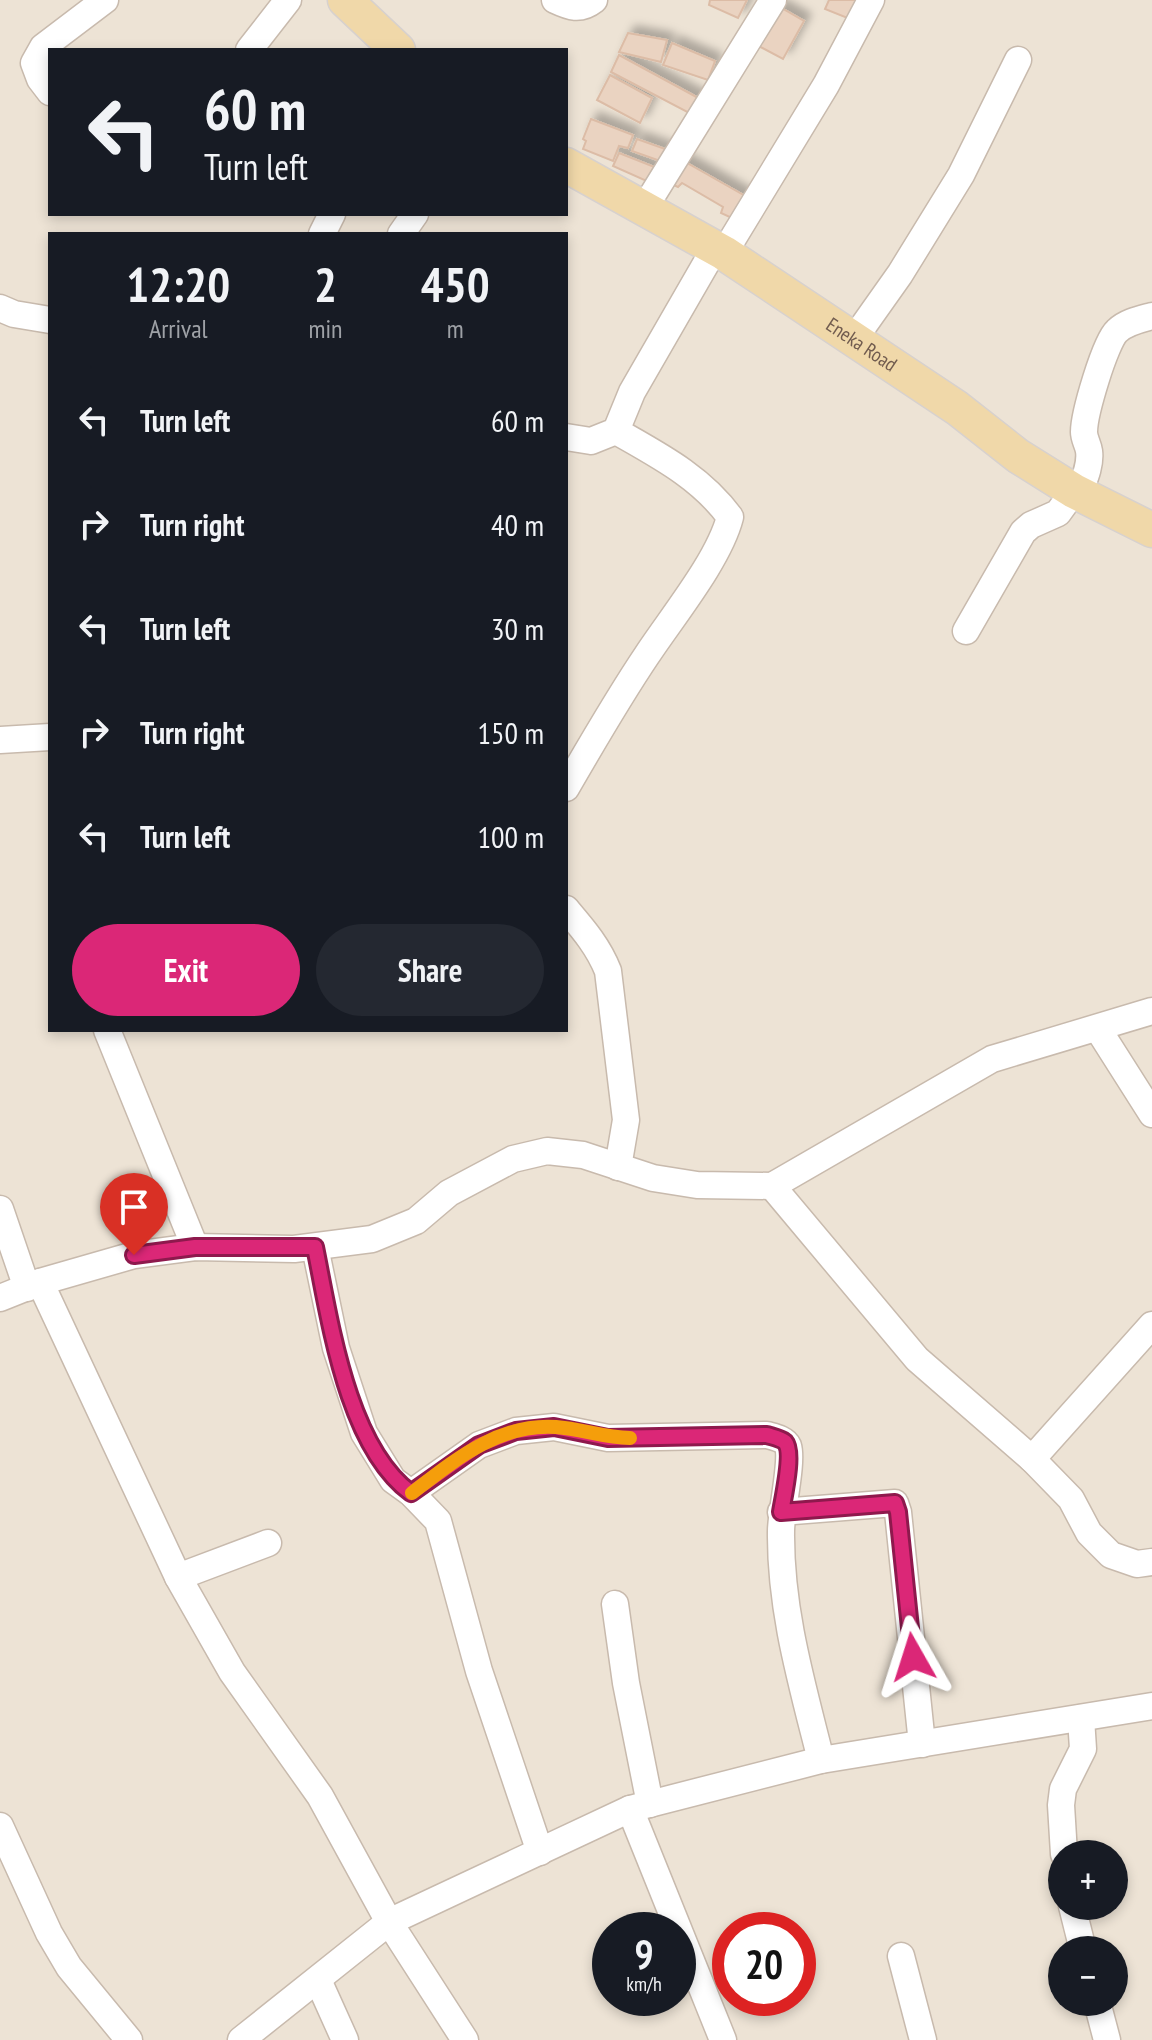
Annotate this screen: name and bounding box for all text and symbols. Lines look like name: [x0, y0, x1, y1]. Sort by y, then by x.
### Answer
text: 60 m: [204, 73, 306, 145]
icon: left: [72, 80, 176, 184]
text: Turn left: [204, 143, 308, 190]
text: 12:20: [126, 253, 230, 315]
text: 2: [314, 253, 337, 315]
text: 450: [421, 253, 490, 315]
text: Arrival: [149, 312, 208, 345]
text: min: [308, 312, 342, 345]
text: m: [447, 312, 464, 345]
street label: Eneka Road: [821, 312, 902, 377]
icon: left: [72, 398, 116, 442]
text: Turn left: [140, 401, 230, 440]
text: 60 m: [491, 401, 544, 440]
icon: right: [72, 502, 116, 546]
text: Turn right: [140, 505, 244, 544]
text: 40 m: [491, 505, 544, 544]
icon: left: [72, 606, 116, 650]
text: Turn left: [140, 609, 230, 648]
text: 30 m: [491, 609, 544, 648]
icon: right: [72, 710, 116, 754]
text: Turn right: [140, 713, 244, 752]
text: 150 m: [478, 713, 544, 752]
icon: left: [72, 814, 116, 858]
text: Turn left: [140, 817, 230, 856]
text: 100 m: [478, 817, 544, 856]
button: Exit: [72, 924, 300, 1016]
button: Share: [316, 924, 544, 1016]
pin: [100, 1173, 168, 1255]
icon: arrive: [112, 1185, 156, 1229]
position arrow: [871, 1615, 955, 1699]
map controls: [1048, 1840, 1128, 2016]
button: +: [1048, 1840, 1128, 1920]
speed limit sign: 20: [712, 1912, 816, 2016]
text: 9: [634, 1928, 654, 1980]
button: −: [1048, 1936, 1128, 2016]
text: km/h: [626, 1971, 662, 1997]

